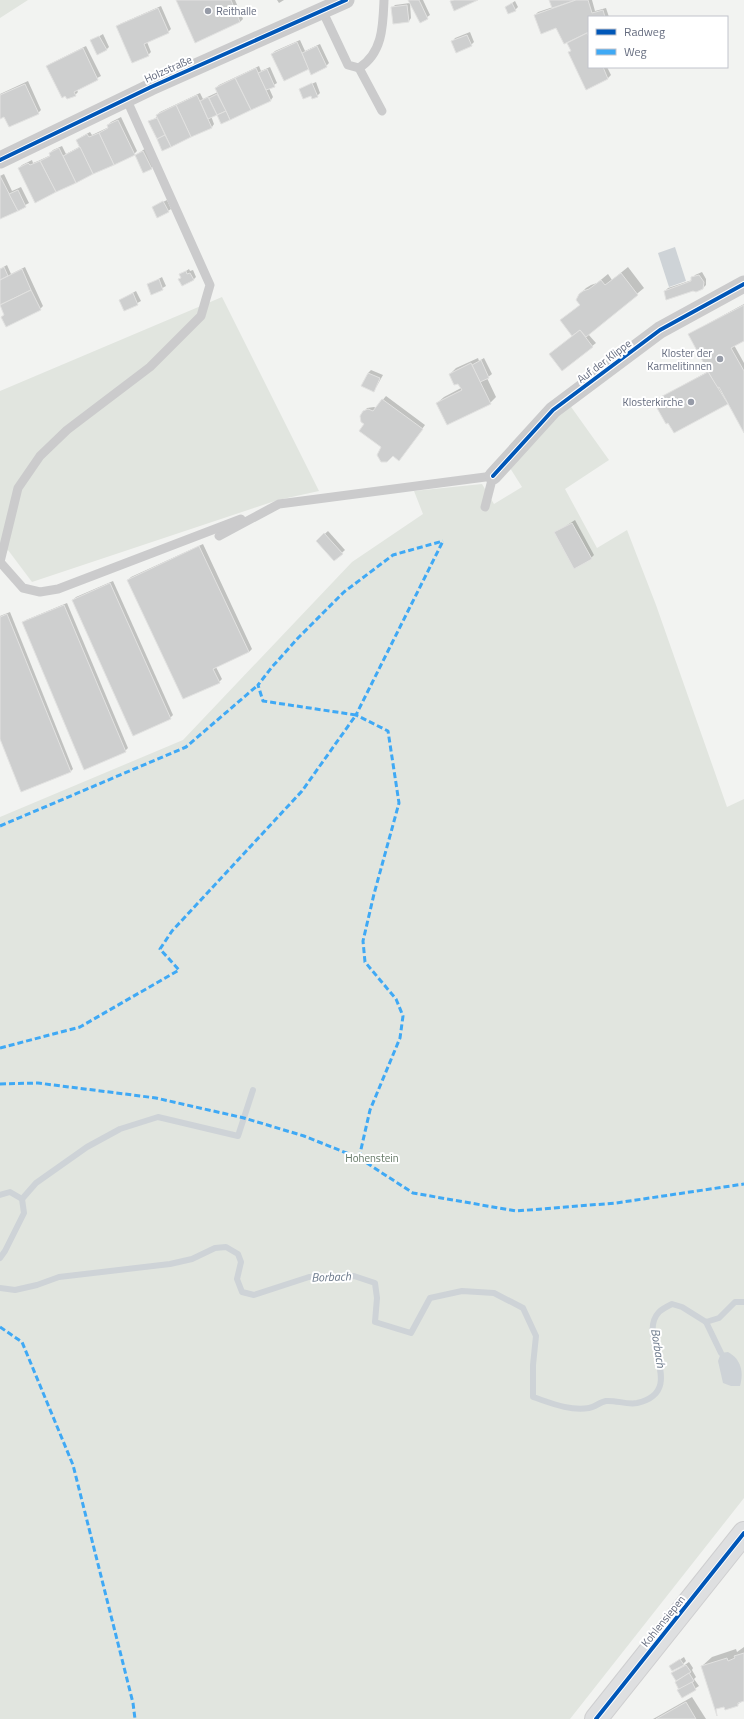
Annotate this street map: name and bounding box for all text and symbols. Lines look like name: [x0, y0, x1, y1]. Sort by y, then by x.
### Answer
place label: Reithalle: [216, 3, 257, 19]
marker: Reithalle: [203, 6, 213, 16]
legend: [588, 16, 728, 68]
text: Radweg: [624, 22, 665, 41]
text: Weg: [624, 42, 647, 61]
street label: Holzstraße: [142, 51, 195, 87]
street label: Auf der Klippe: [573, 335, 635, 387]
place label: Kloster der Karmelitinnen: [647, 345, 712, 374]
marker: Kloster der Karmelitinnen: [715, 354, 725, 364]
place label: Klosterkirche: [622, 394, 683, 410]
marker: Klosterkirche: [686, 397, 696, 407]
park label: Hohenstein: [345, 1150, 399, 1166]
water label: Borbach: [311, 1266, 352, 1287]
water label: Borbach: [646, 1327, 671, 1370]
street label: Kohlensiepen: [637, 1592, 689, 1650]

